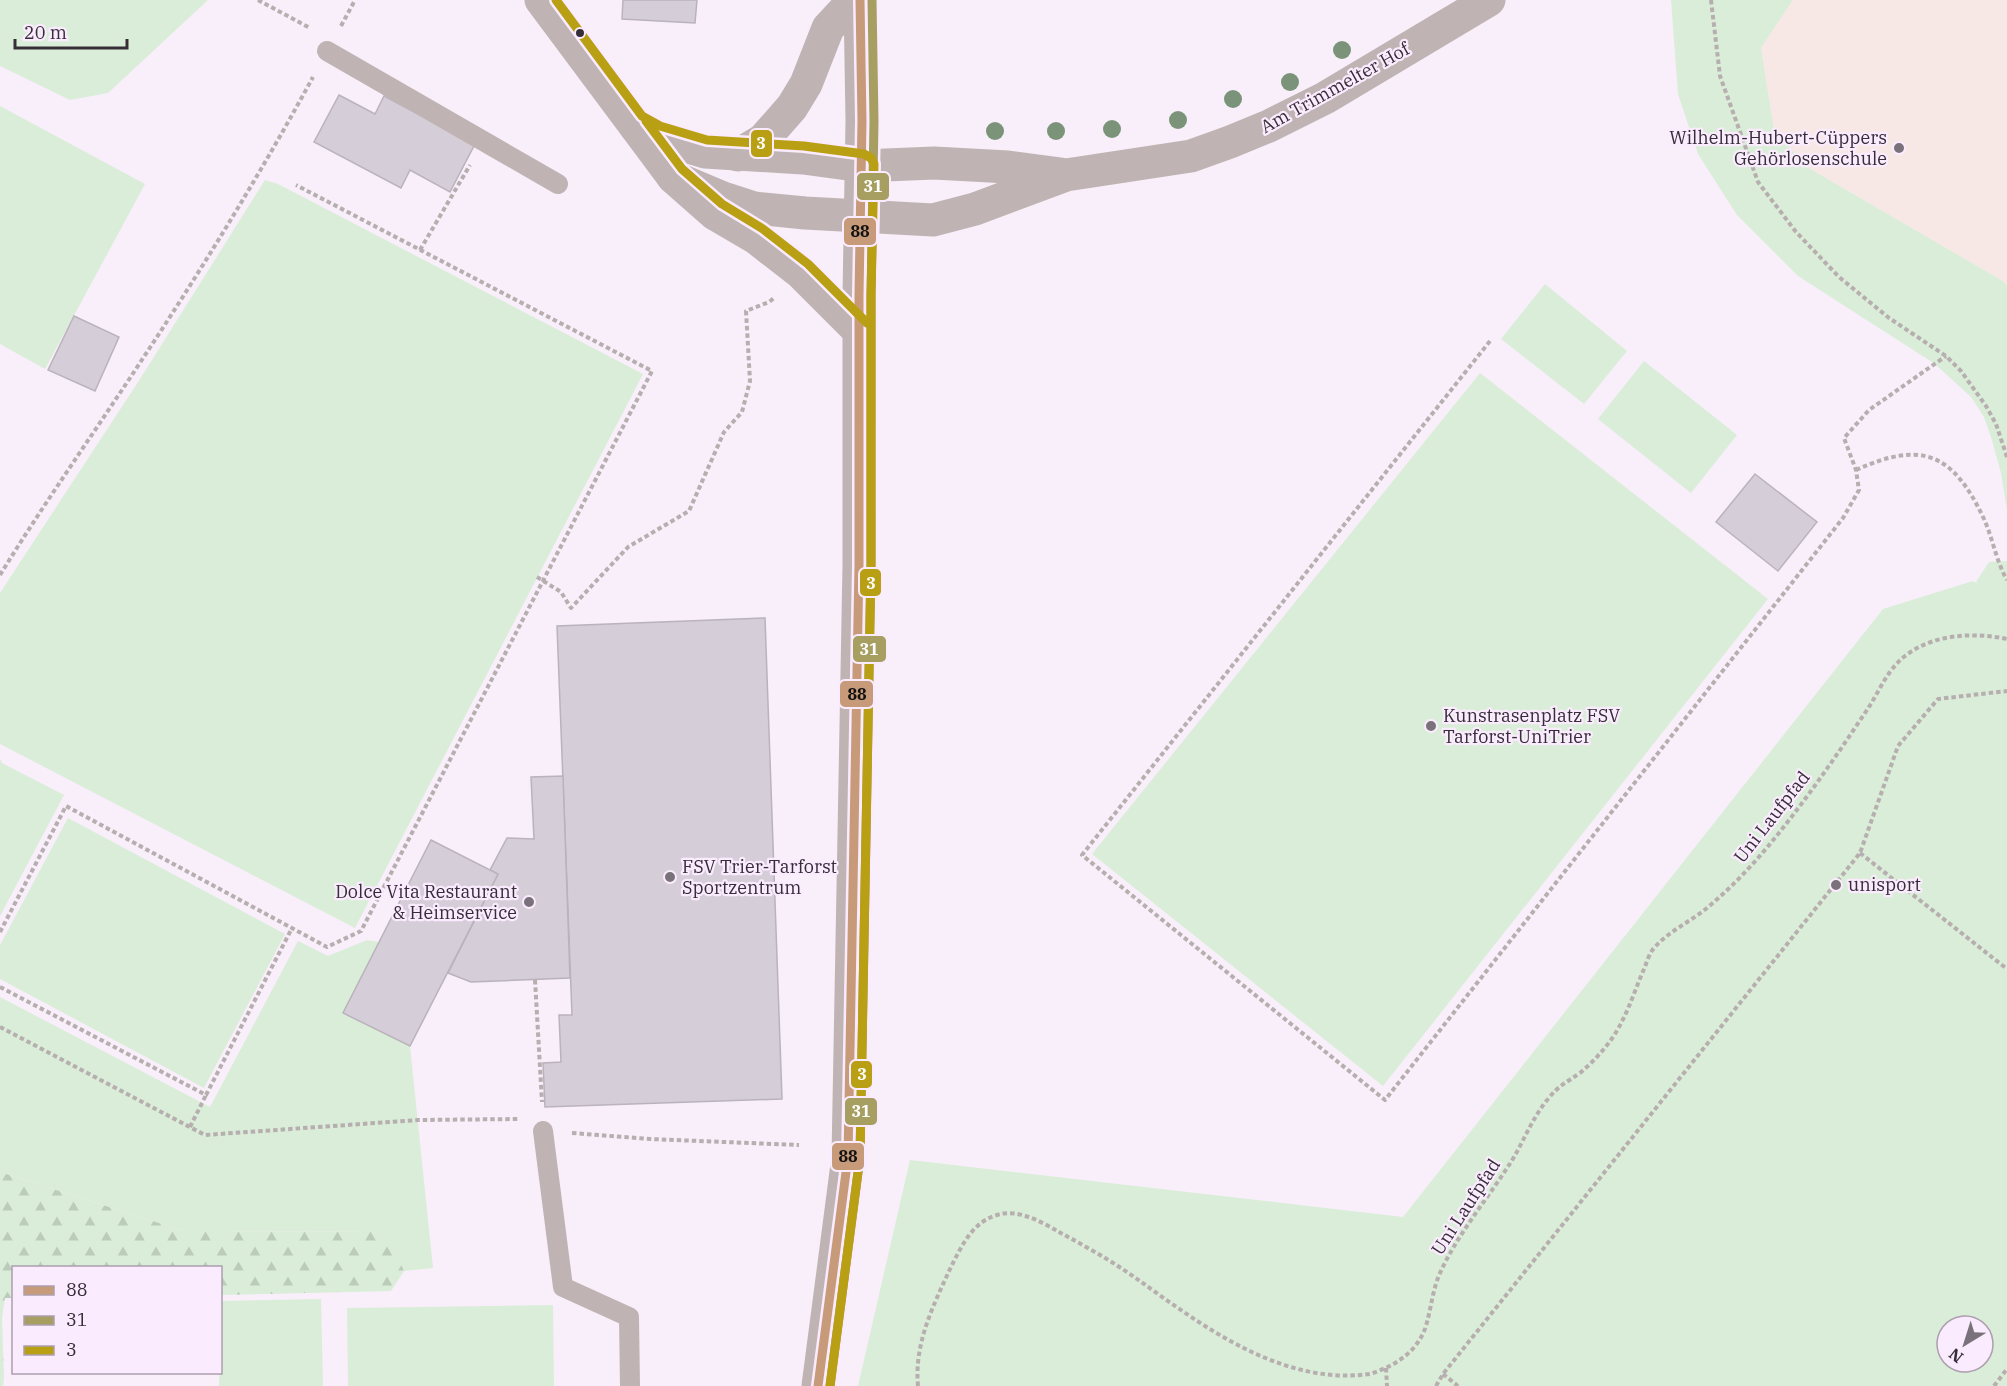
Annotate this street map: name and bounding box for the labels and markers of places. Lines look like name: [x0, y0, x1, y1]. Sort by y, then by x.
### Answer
unlabelled marker: [574, 27, 586, 39]
place label: Wilhelm-Hubert-Cüppers Gehörlosenschule: [1669, 126, 1887, 170]
marker: Wilhelm-Hubert-Cüppers Gehörlosenschule: [1892, 141, 1906, 155]
place label: Kunstrasenplatz FSV Tarforst-UniTrier: [1443, 704, 1620, 748]
marker: Kunstrasenplatz FSV Tarforst-UniTrier: [1424, 719, 1438, 733]
place label: FSV Trier-Tarforst Sportzentrum: [682, 855, 837, 899]
marker: FSV Trier-Tarforst Sportzentrum: [663, 870, 677, 884]
place label: unisport: [1848, 873, 1921, 896]
marker: unisport: [1829, 878, 1843, 892]
place label: Dolce Vita Restaurant & Heimservice: [335, 880, 517, 924]
marker: Dolce Vita Restaurant & Heimservice: [522, 895, 536, 909]

